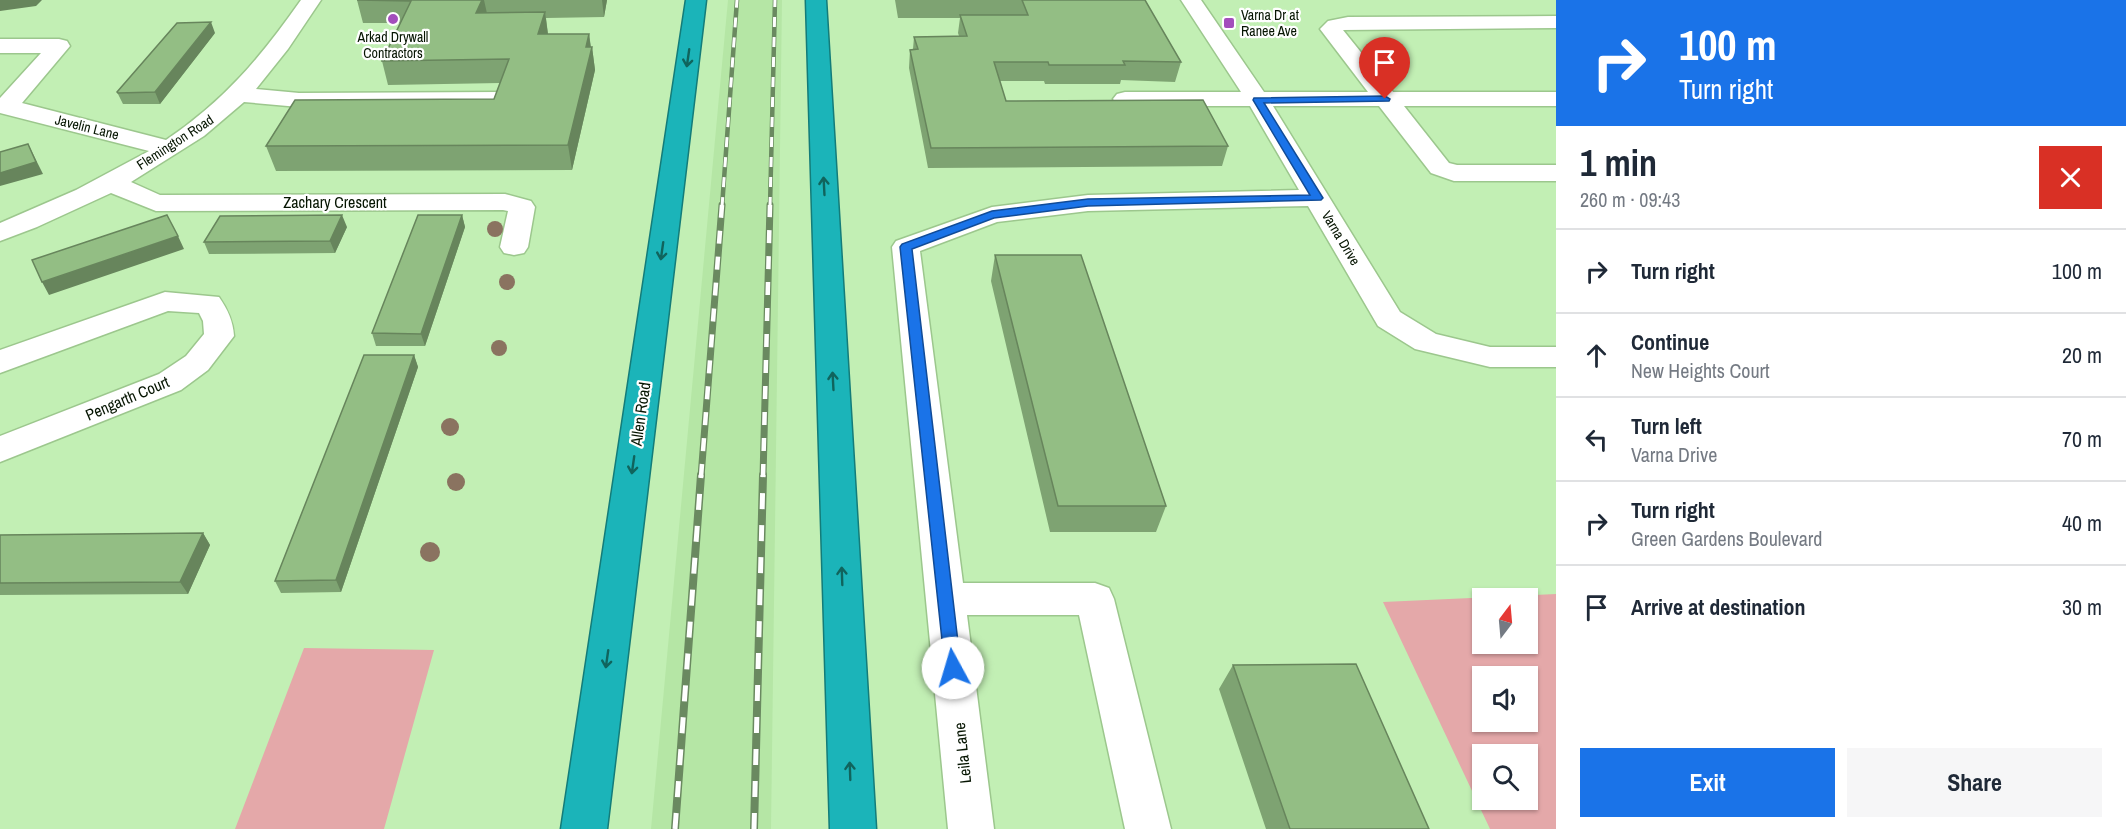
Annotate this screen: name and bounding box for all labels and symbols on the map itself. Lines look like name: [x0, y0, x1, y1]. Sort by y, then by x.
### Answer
place label: Varna Dr at Ranee Ave: [1241, 6, 1299, 40]
marker: Arkad Drywall Contractors: [386, 12, 400, 26]
marker: Varna Dr at Ranee Ave: [1222, 16, 1236, 30]
place label: Arkad Drywall Contractors: [357, 28, 428, 62]
pin: [1359, 37, 1410, 99]
one-way arrow: [683, 48, 694, 67]
street label: Javelin Lane: [53, 110, 121, 144]
street label: Flemington Road: [133, 110, 217, 174]
one-way arrow: [819, 177, 830, 197]
street label: Zachary Crescent: [283, 191, 387, 213]
street label: Varna Drive: [1318, 207, 1364, 269]
one-way arrow: [657, 241, 668, 261]
street label: Pengarth Court: [82, 370, 173, 426]
one-way arrow: [828, 371, 839, 391]
street label: Allen Road: [625, 381, 655, 448]
one-way arrow: [628, 455, 639, 475]
one-way arrow: [836, 566, 847, 586]
north arrow: [1472, 588, 1538, 654]
position arrow: [921, 636, 985, 700]
one-way arrow: [602, 648, 613, 668]
street label: Leila Lane: [948, 721, 976, 785]
one-way arrow: [844, 761, 856, 781]

